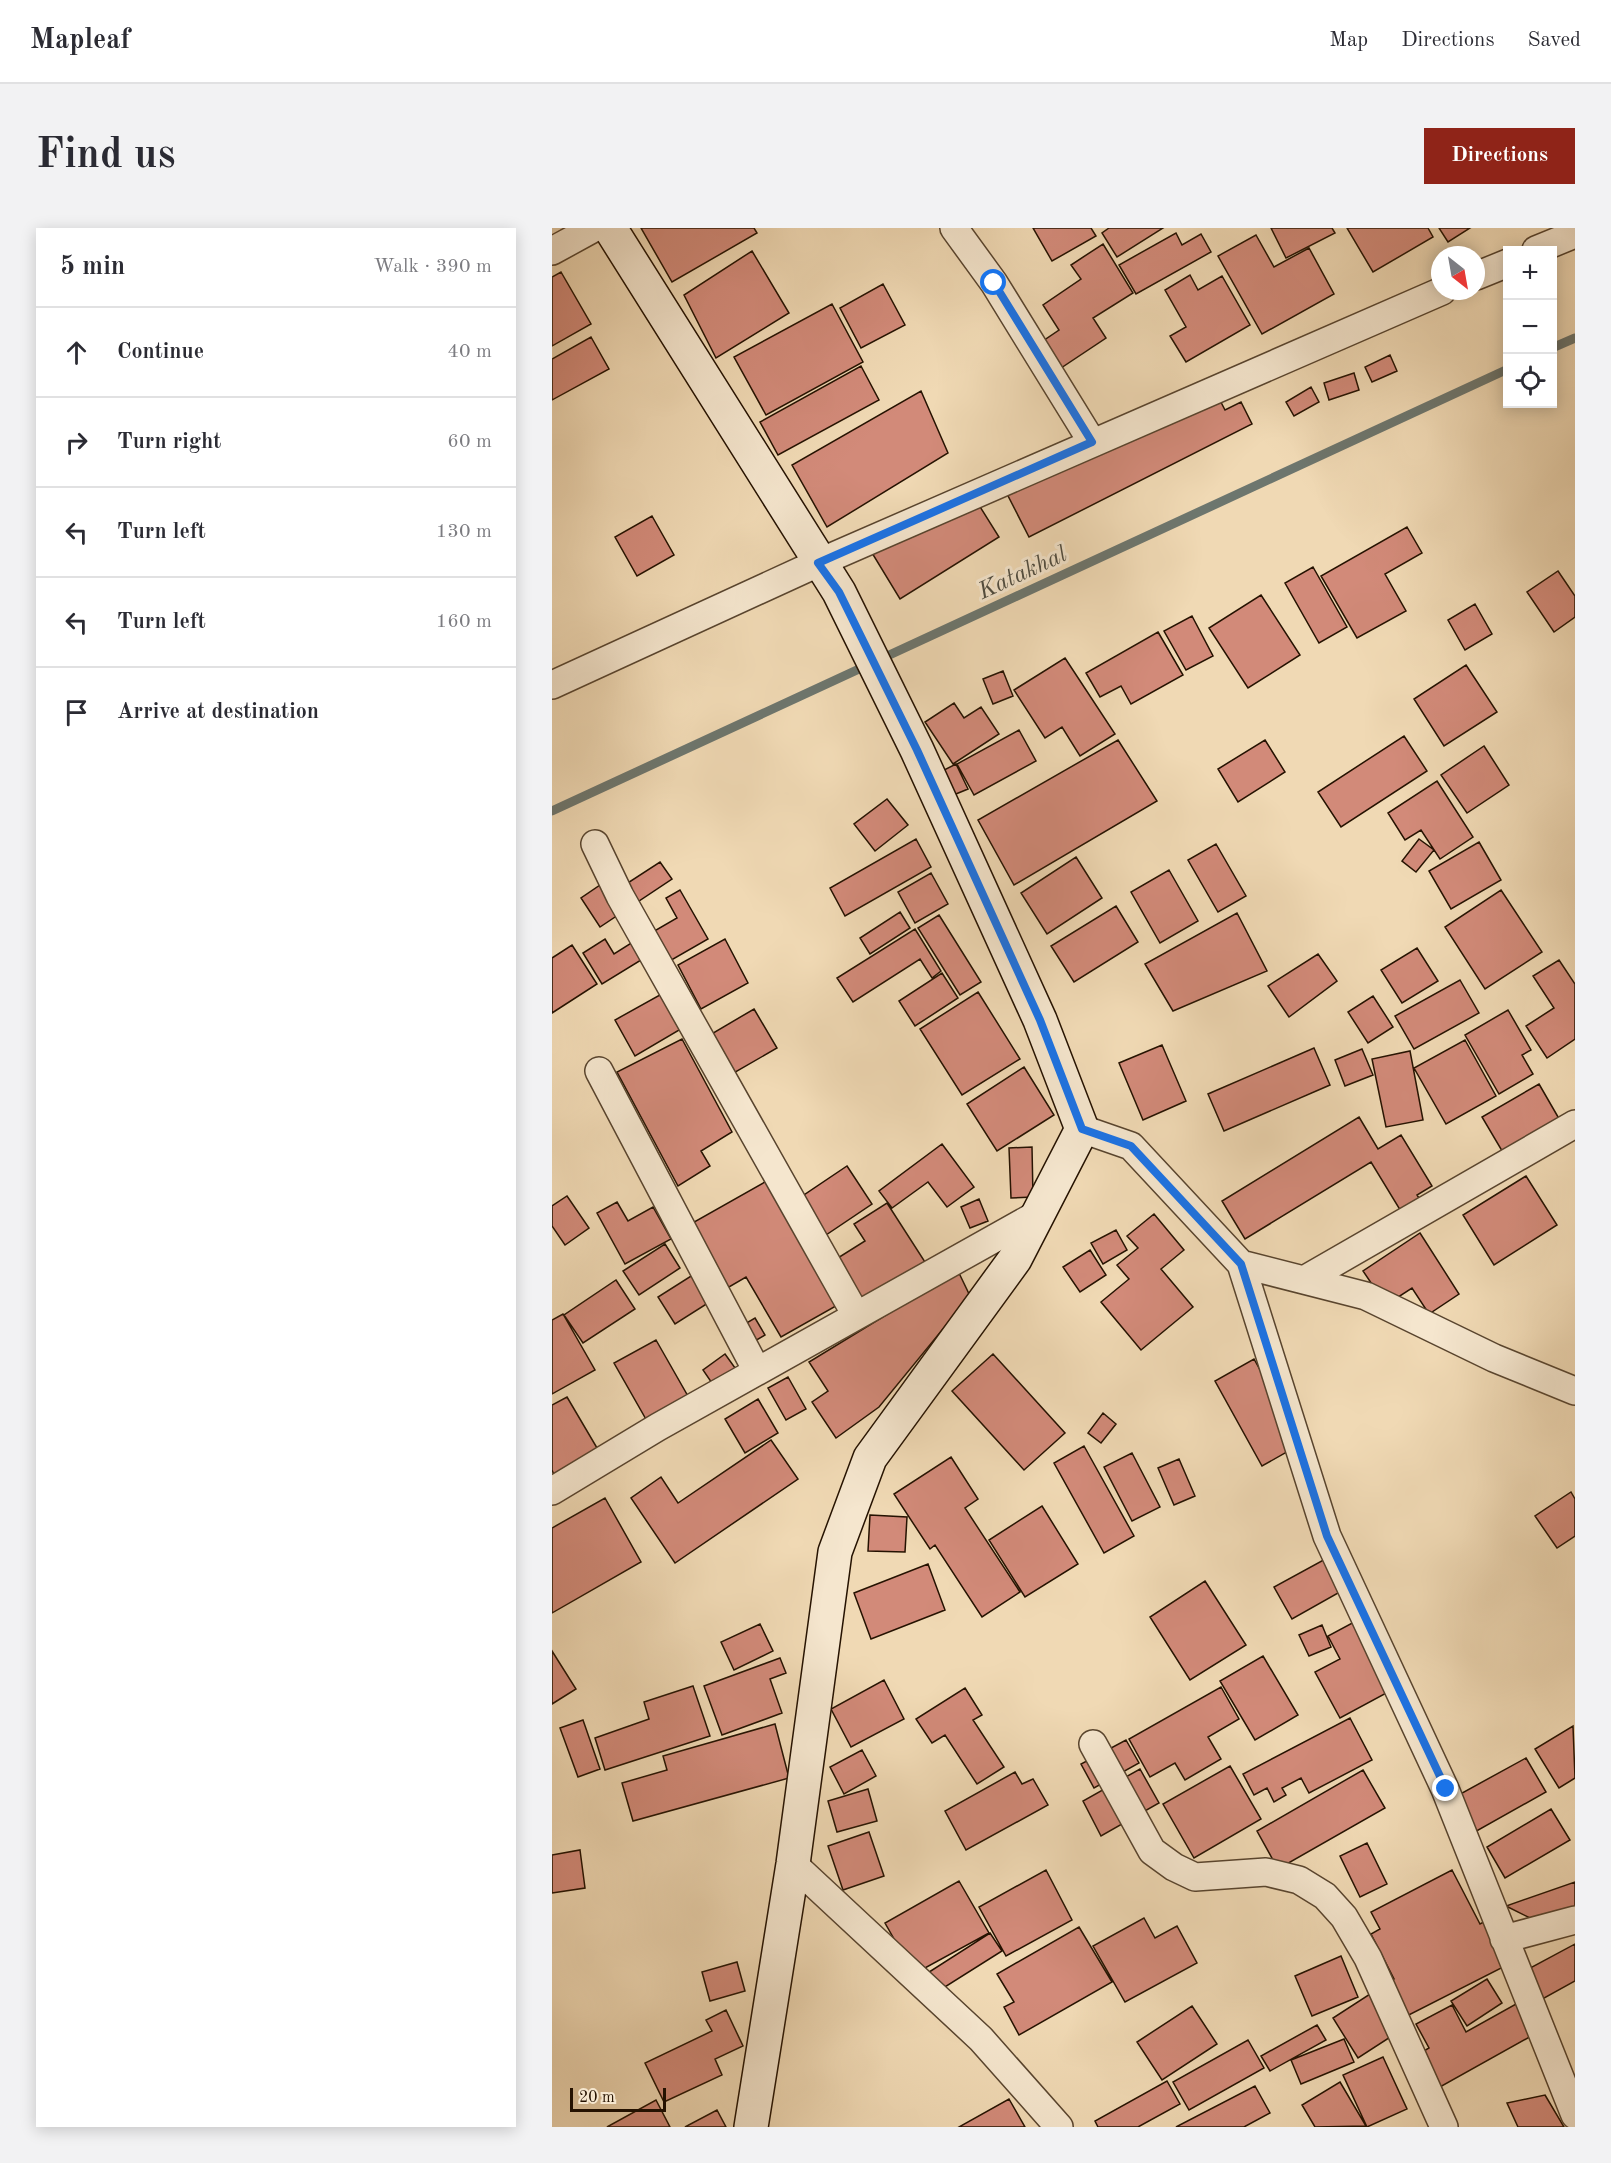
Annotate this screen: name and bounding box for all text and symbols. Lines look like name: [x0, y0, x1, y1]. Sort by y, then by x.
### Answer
text: Mapleaf: [30, 27, 130, 55]
text: Map: [1329, 30, 1368, 51]
text: Directions: [1401, 30, 1495, 51]
text: Saved: [1528, 30, 1581, 51]
button: Directions: [1424, 128, 1575, 184]
text: Find us: [36, 135, 175, 177]
north arrow: [1431, 246, 1485, 300]
map controls: [1503, 246, 1557, 408]
button: +: [1503, 246, 1557, 300]
text: 5 min: [60, 254, 125, 280]
text: Walk · 390 m: [373, 257, 492, 277]
route start: [980, 269, 1006, 295]
button: −: [1503, 300, 1557, 354]
icon: ahead: [60, 336, 93, 369]
text: Continue: [117, 341, 204, 363]
text: 40 m: [447, 342, 492, 362]
button: locate: [1503, 354, 1557, 408]
icon: right: [60, 426, 93, 459]
text: Turn right: [117, 431, 221, 453]
text: 60 m: [447, 432, 492, 452]
icon: left: [60, 516, 93, 549]
text: Turn left: [117, 521, 206, 543]
text: 130 m: [436, 522, 492, 542]
water label: Katakhal: [974, 543, 1071, 605]
icon: left: [60, 606, 93, 639]
text: Turn left: [117, 611, 206, 633]
text: 160 m: [436, 612, 492, 632]
icon: arrive: [60, 696, 93, 729]
text: Arrive at destination: [117, 701, 319, 723]
route end: [1432, 1775, 1458, 1801]
scale bar: [570, 2085, 666, 2112]
text: 20 m: [579, 2090, 615, 2106]

